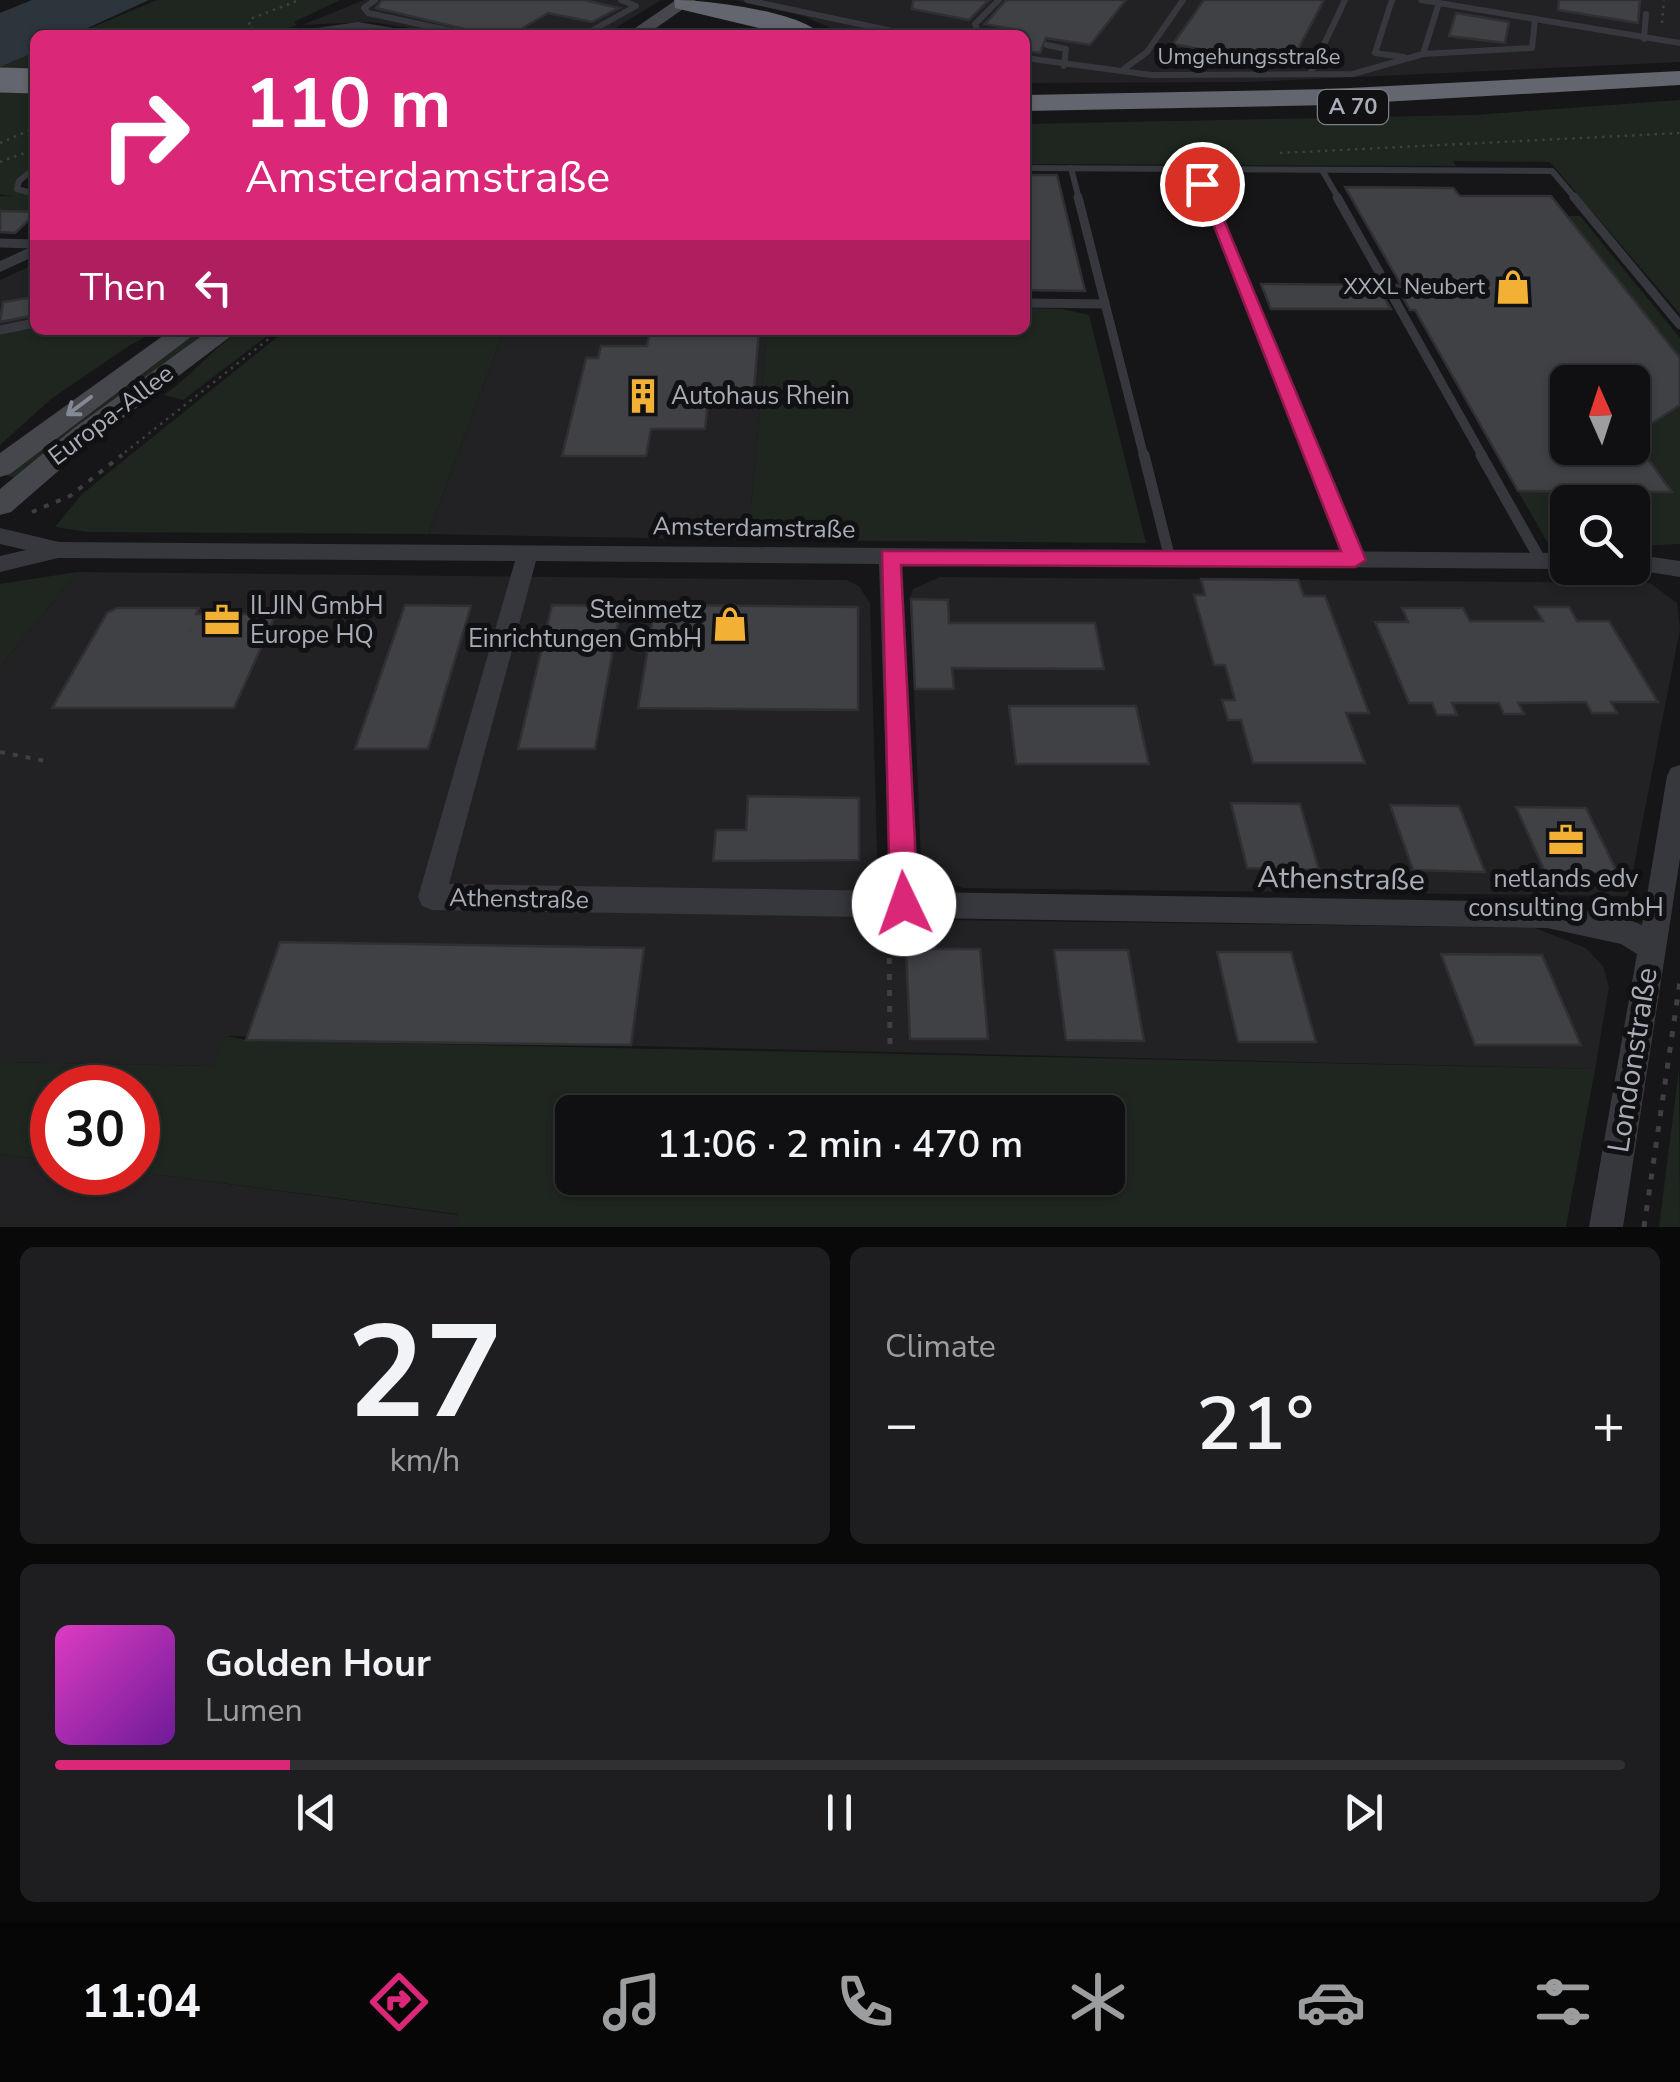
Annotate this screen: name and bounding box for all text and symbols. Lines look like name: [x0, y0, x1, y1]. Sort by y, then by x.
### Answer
street label: Umgehungsstraße: [1157, 42, 1341, 72]
text: 110 m: [245, 56, 451, 152]
icon: right: [80, 70, 210, 200]
road number: A 70: [1318, 90, 1388, 124]
pin: [1160, 142, 1245, 227]
text: Amsterdamstraße: [245, 147, 610, 208]
icon: arrive: [1175, 157, 1230, 212]
icon: left: [186, 260, 241, 315]
text: Then: [80, 262, 166, 313]
shop icon: XXXL Neubert: [1494, 268, 1532, 306]
place label: XXXL Neubert: [1343, 272, 1485, 302]
street label: Europa-Allee: [41, 357, 181, 473]
north arrow: [1550, 365, 1650, 465]
map controls: [1550, 365, 1650, 585]
building icon: Autohaus Rhein: [624, 377, 662, 415]
place label: Autohaus Rhein: [671, 379, 850, 413]
one-way arrow: [66, 396, 93, 417]
button: search: [1550, 485, 1650, 585]
street label: Amsterdamstraße: [652, 509, 856, 547]
place label: ILJIN GmbH Europe HQ: [250, 589, 384, 652]
place label: Steinmetz Einrichtungen GmbH: [468, 593, 702, 656]
office icon: ILJIN GmbH Europe HQ: [203, 601, 241, 639]
shop icon: Steinmetz Einrichtungen GmbH: [711, 605, 749, 643]
office icon: netlands edv consulting GmbH: [1547, 821, 1585, 859]
position arrow: [852, 852, 956, 956]
street label: Athenstraße: [1257, 857, 1425, 901]
place label: netlands edv consulting GmbH: [1468, 862, 1664, 925]
street label: Athenstraße: [449, 881, 589, 917]
street label: Londonstraße: [1598, 965, 1668, 1155]
speed limit sign: 30: [30, 1065, 160, 1195]
text: 11:06 · 2 min · 470 m: [657, 1119, 1023, 1170]
text: 27: [347, 1285, 503, 1462]
text: Climate: [885, 1325, 996, 1368]
text: 21°: [1196, 1373, 1314, 1475]
text: −: [885, 1387, 918, 1462]
text: +: [1592, 1387, 1625, 1462]
text: km/h: [390, 1439, 460, 1482]
text: Golden Hour: [205, 1638, 431, 1689]
text: Lumen: [205, 1689, 303, 1732]
icon: previous: [289, 1785, 344, 1840]
icon: pause: [812, 1785, 867, 1840]
icon: next: [1336, 1785, 1391, 1840]
icon: directions: [364, 1967, 434, 2037]
icon: music: [597, 1967, 667, 2037]
icon: phone: [830, 1967, 900, 2037]
icon: climate: [1063, 1967, 1133, 2037]
icon: car: [1296, 1967, 1366, 2037]
icon: filters: [1528, 1967, 1598, 2037]
text: 11:04: [81, 1972, 201, 2033]

